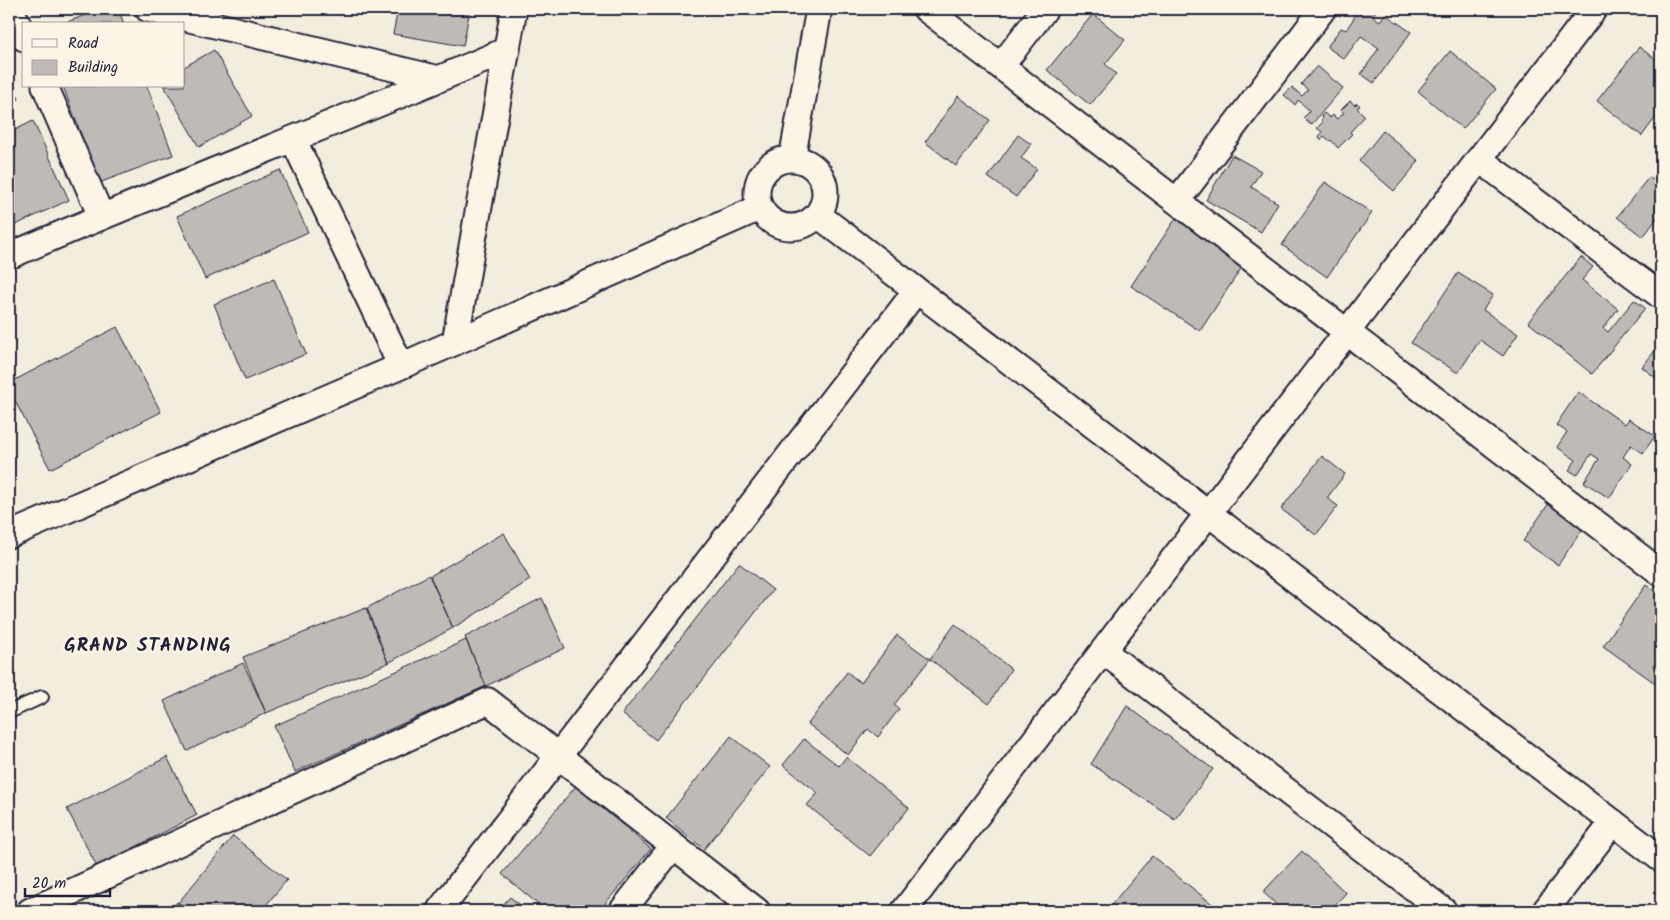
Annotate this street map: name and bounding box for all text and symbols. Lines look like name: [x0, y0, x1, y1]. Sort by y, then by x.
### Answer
legend: [22, 22, 185, 88]
text: Road: [68, 32, 99, 56]
text: Building: [68, 56, 118, 80]
district label: GRAND STANDING: [64, 631, 232, 661]
scale bar: [25, 865, 110, 897]
text: 20 m: [32, 872, 66, 896]

